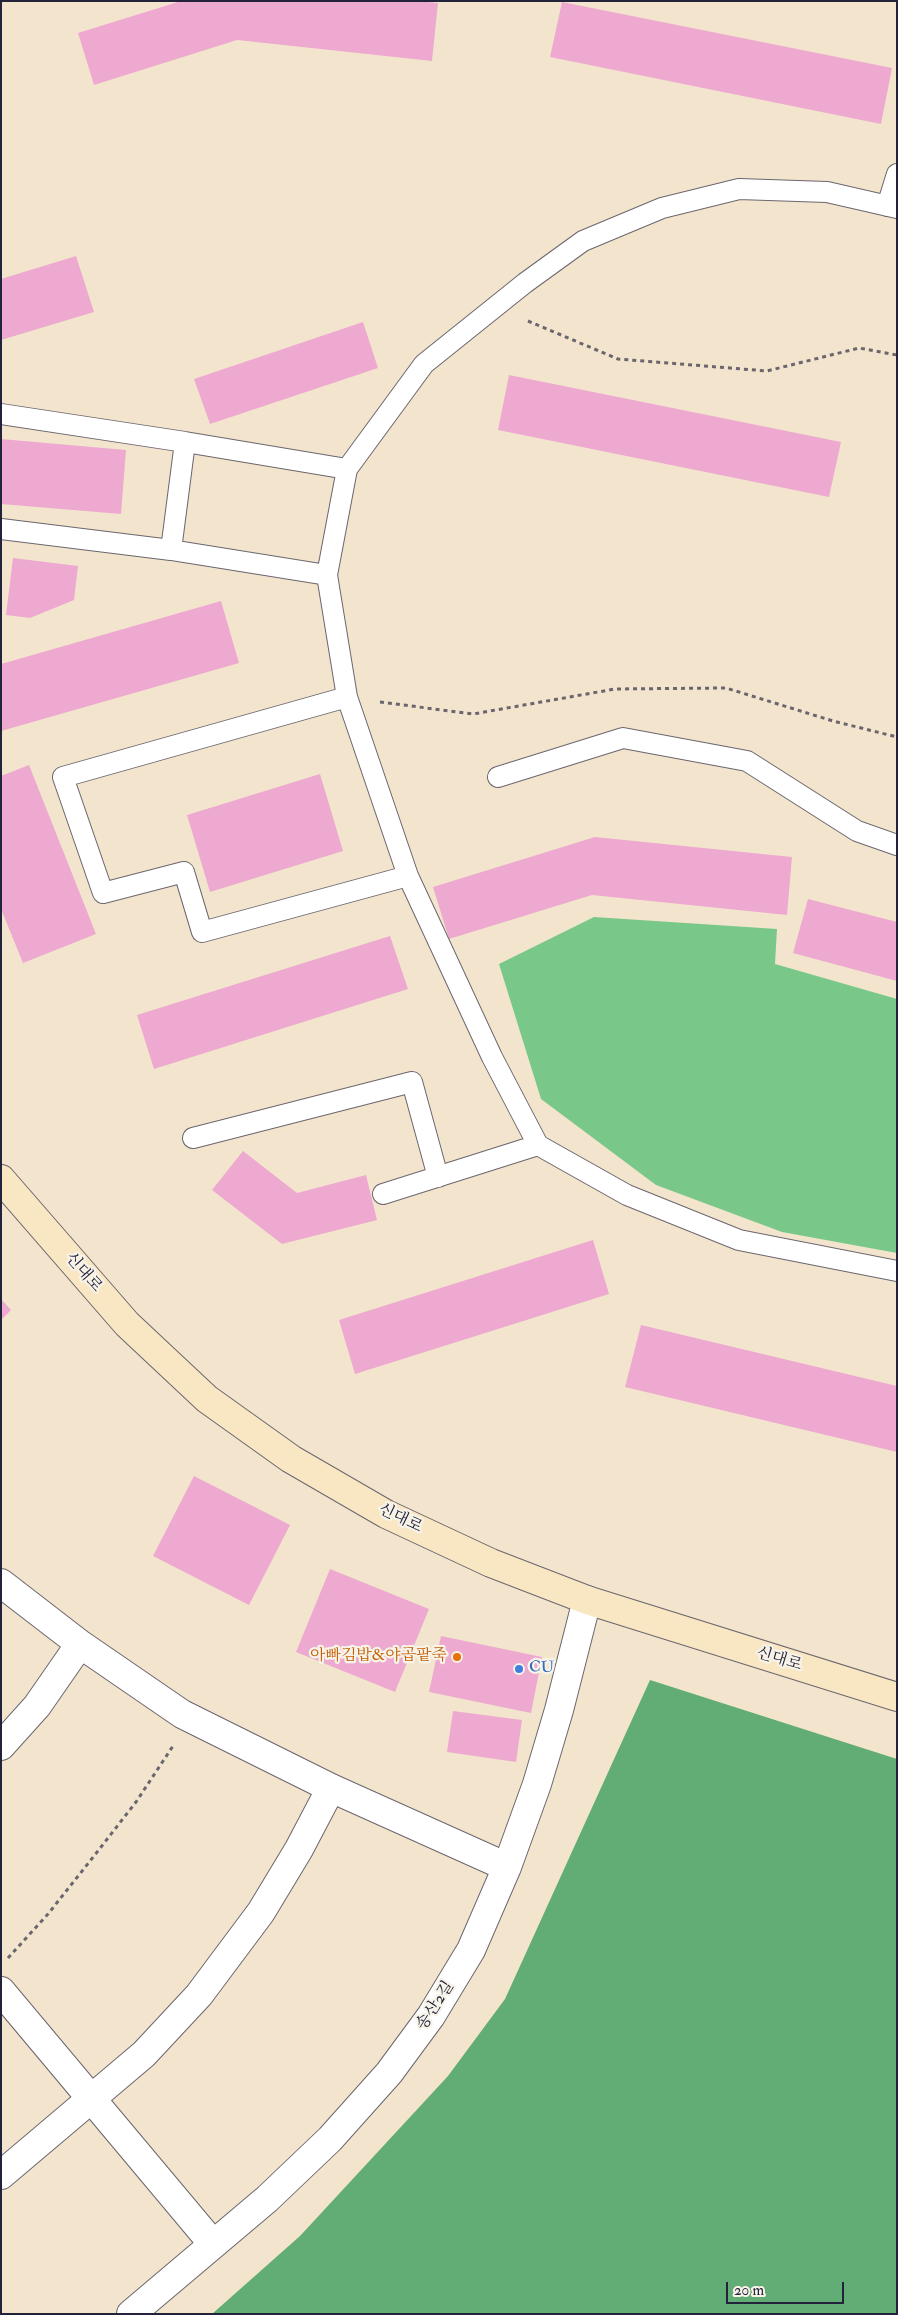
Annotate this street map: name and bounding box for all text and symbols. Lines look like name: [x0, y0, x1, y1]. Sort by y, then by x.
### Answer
street label: 신대로: [61, 1249, 105, 1297]
street label: 신대로: [375, 1500, 425, 1538]
street label: 신대로: [754, 1644, 804, 1676]
place label: 아빠김밥&야곱팥죽: [310, 1647, 447, 1667]
marker: 아빠김밥&야곱팥죽: [451, 1651, 463, 1663]
place label: CU: [529, 1659, 554, 1679]
marker: CU: [513, 1663, 525, 1675]
street label: 송산2길: [413, 1978, 459, 2034]
scale bar: [728, 2272, 846, 2304]
text: 20 m: [734, 2281, 764, 2300]

